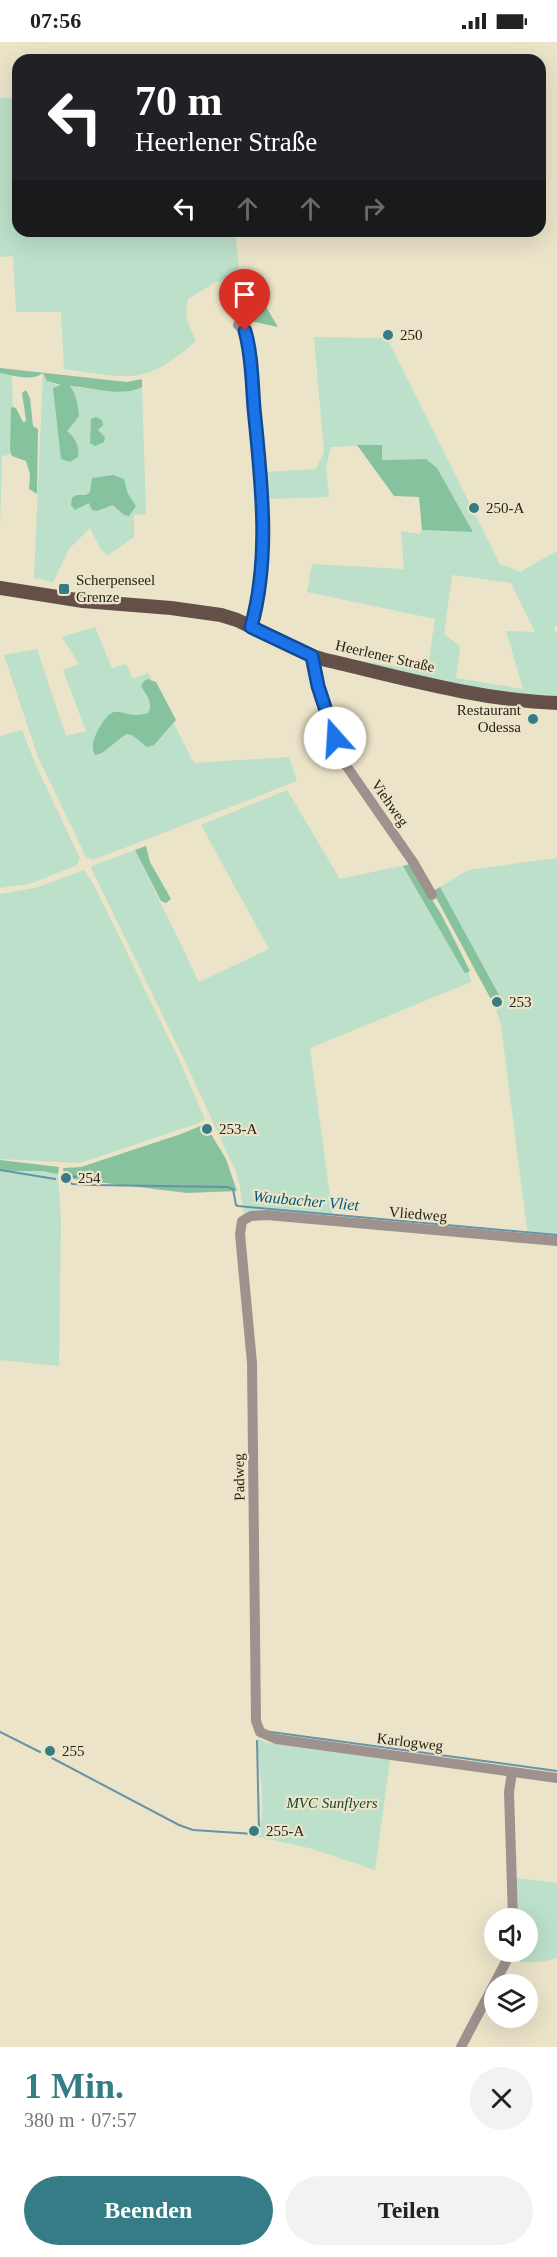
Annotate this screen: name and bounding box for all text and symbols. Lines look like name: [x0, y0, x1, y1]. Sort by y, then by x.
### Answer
text: 07:56: [30, 8, 81, 33]
icon: left: [36, 78, 114, 156]
text: 70 m: [135, 78, 223, 124]
text: Heerlener Straße: [135, 127, 317, 157]
icon: left: [168, 192, 201, 225]
icon: ahead: [231, 192, 264, 225]
icon: ahead: [294, 192, 327, 225]
icon: right: [357, 192, 390, 225]
pin: [219, 269, 270, 331]
icon: arrive: [228, 278, 261, 311]
place label: 250: [400, 327, 423, 343]
marker: 250: [381, 328, 395, 342]
place label: 250-A: [486, 500, 524, 516]
marker: 250-A: [467, 501, 481, 515]
place label: Scherpenseel Grenze: [76, 572, 155, 605]
marker: Scherpenseel Grenze: [57, 582, 71, 596]
street label: Heerlener Straße: [334, 637, 436, 675]
place label: Restaurant Odessa: [457, 702, 522, 735]
position arrow: [303, 706, 367, 770]
marker: Restaurant Odessa: [526, 712, 540, 726]
street label: Viehweg: [368, 777, 412, 830]
place label: 253: [509, 994, 532, 1010]
marker: 253: [490, 995, 504, 1009]
place label: 253-A: [219, 1121, 257, 1137]
marker: 253-A: [200, 1122, 214, 1136]
place label: 254: [78, 1170, 101, 1186]
marker: 254: [59, 1171, 73, 1185]
water label: Waubacher Vliet: [252, 1187, 360, 1214]
street label: Vliedweg: [388, 1203, 448, 1225]
street label: Padweg: [231, 1453, 247, 1501]
street label: Karlogweg: [376, 1730, 445, 1754]
place label: 255: [62, 1743, 85, 1759]
marker: 255: [43, 1744, 57, 1758]
park label: MVC Sunflyers: [285, 1795, 378, 1811]
place label: 255-A: [266, 1823, 304, 1839]
marker: 255-A: [247, 1824, 261, 1838]
map controls: [484, 1908, 538, 2028]
button: sound: [484, 1908, 538, 1962]
button: layers: [484, 1974, 538, 2028]
text: 1 Min.: [24, 2066, 124, 2106]
button: close: [470, 2067, 533, 2130]
text: 380 m · 07:57: [24, 2109, 137, 2131]
button: Beenden: [24, 2176, 273, 2245]
button: Teilen: [285, 2176, 533, 2245]

